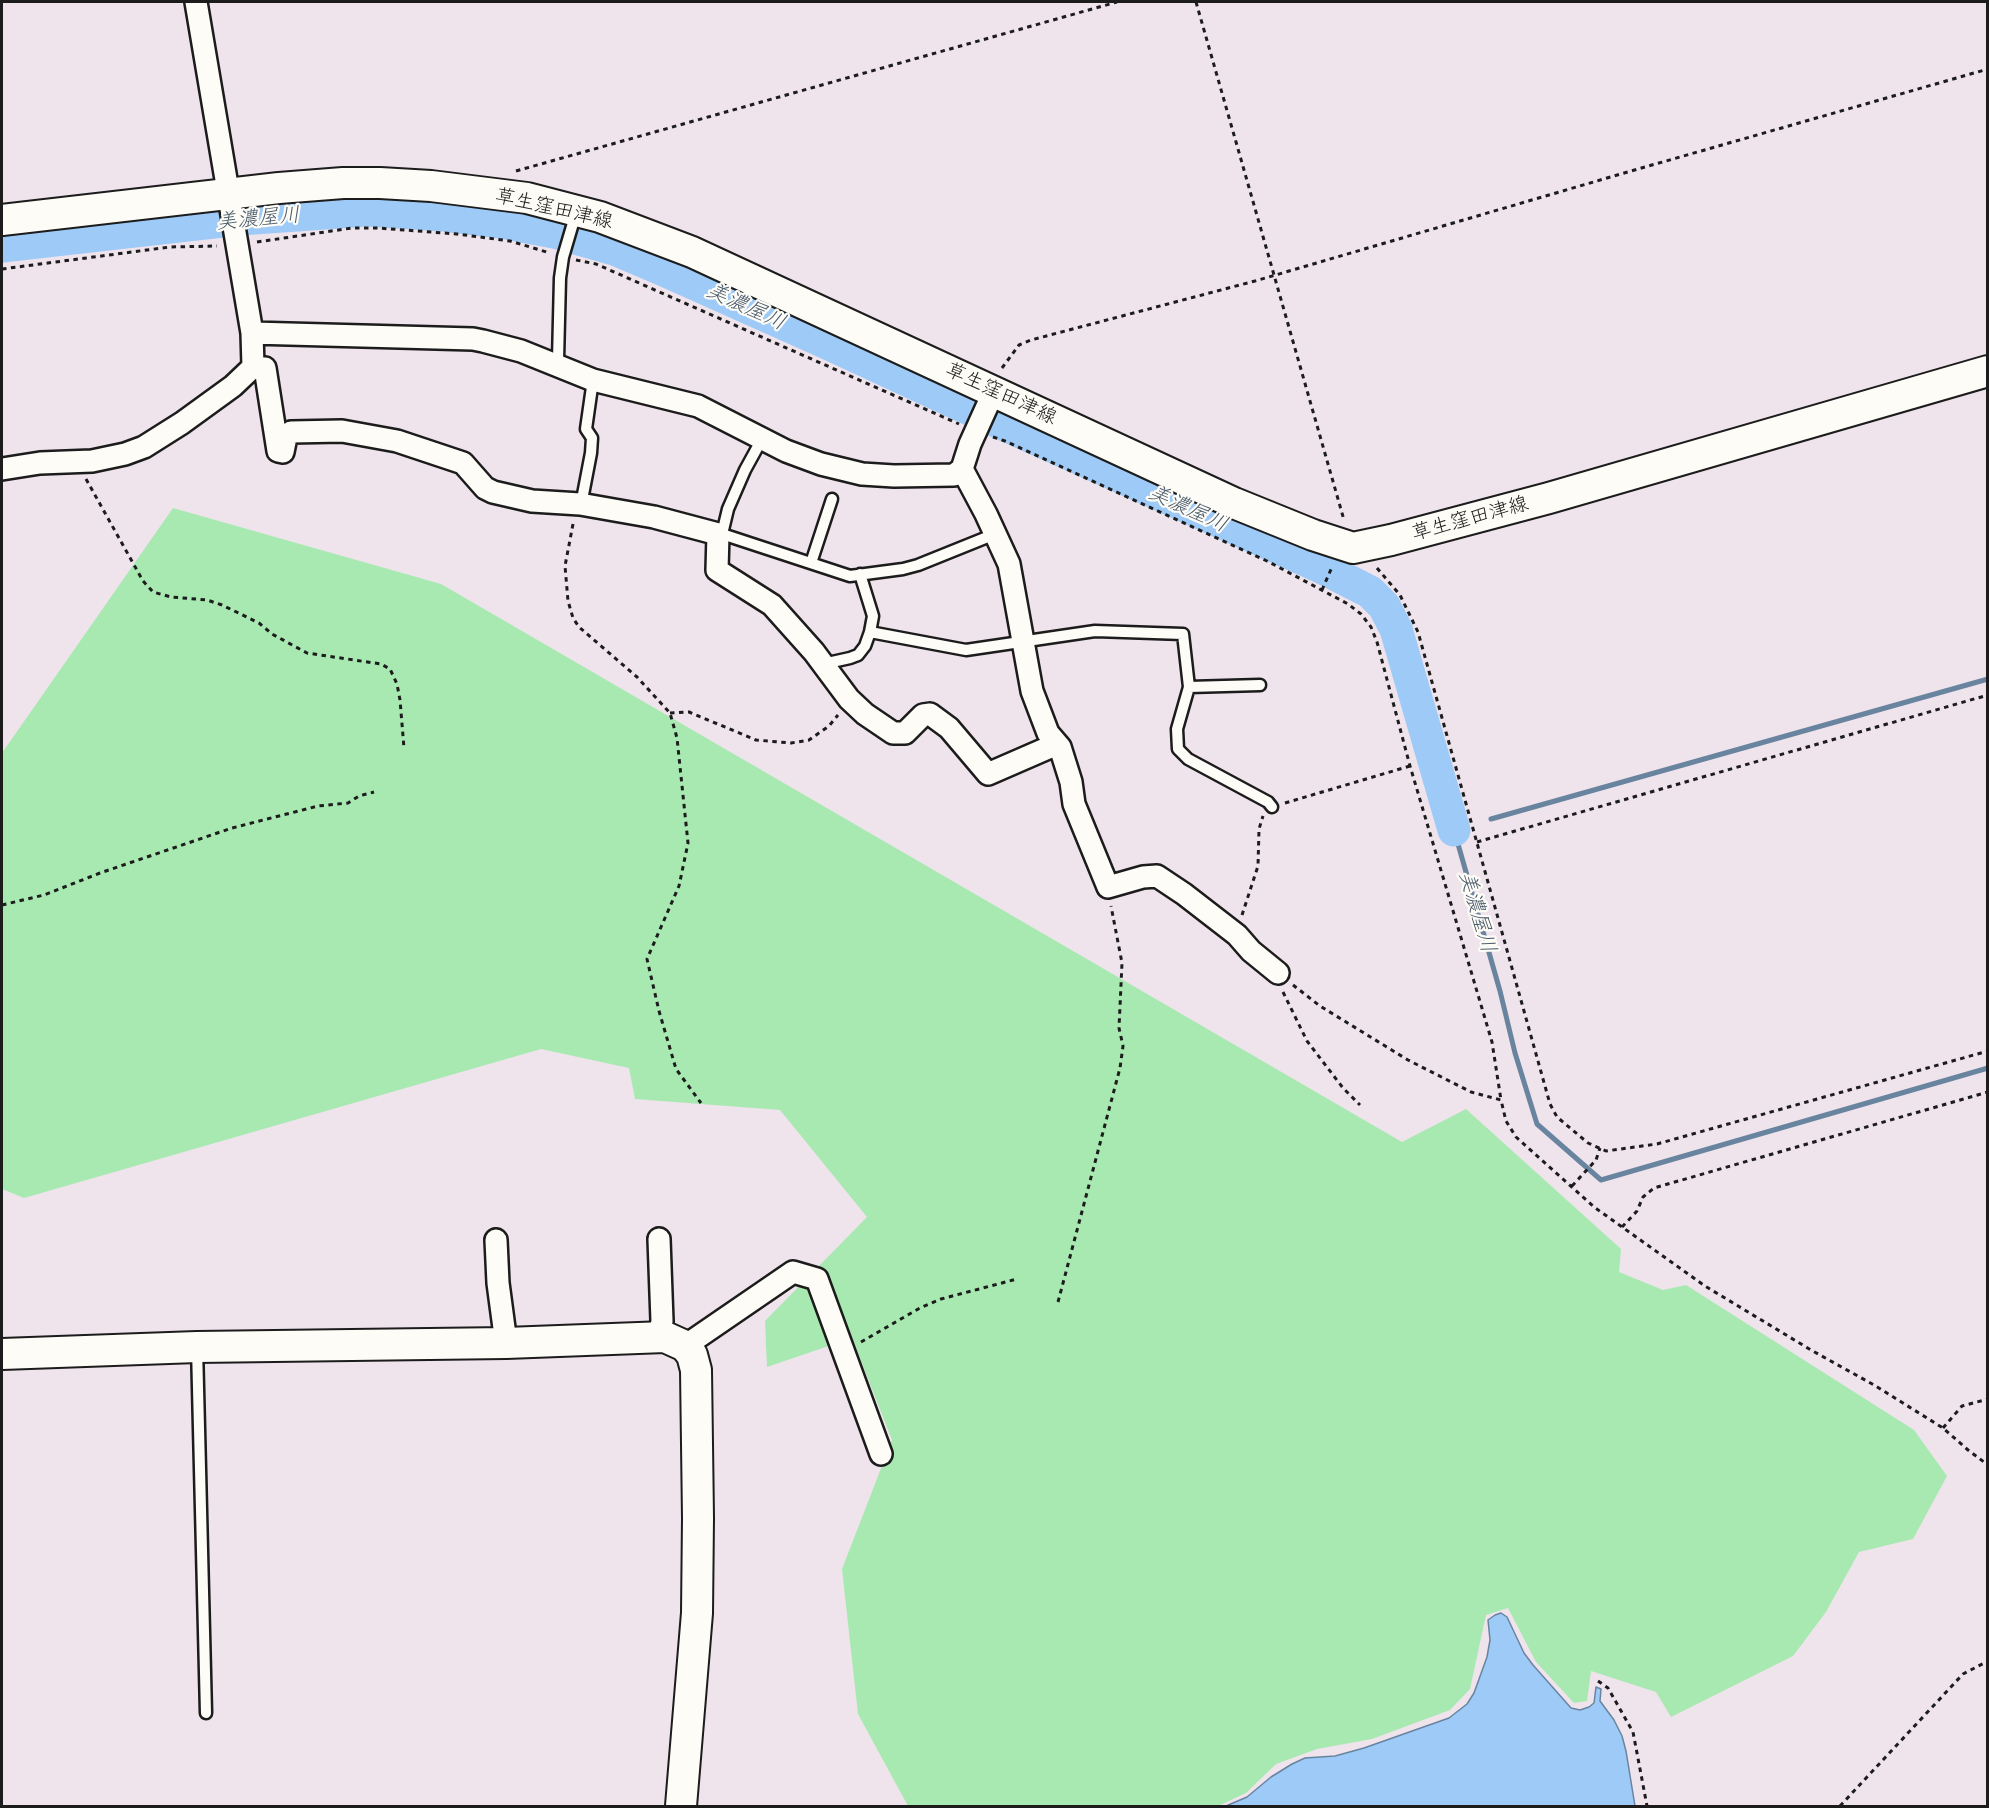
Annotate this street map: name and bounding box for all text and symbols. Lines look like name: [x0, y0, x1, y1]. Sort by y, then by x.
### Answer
street label: 草生窪田津線: [493, 184, 615, 234]
water label: 美濃屋川: [215, 203, 301, 235]
water label: 美濃屋川: [703, 278, 789, 336]
street label: 草生窪田津線: [942, 358, 1060, 430]
water label: 美濃屋川: [1145, 480, 1231, 538]
street label: 草生窪田津線: [1409, 492, 1531, 546]
water label: 美濃屋川: [1453, 868, 1501, 956]

